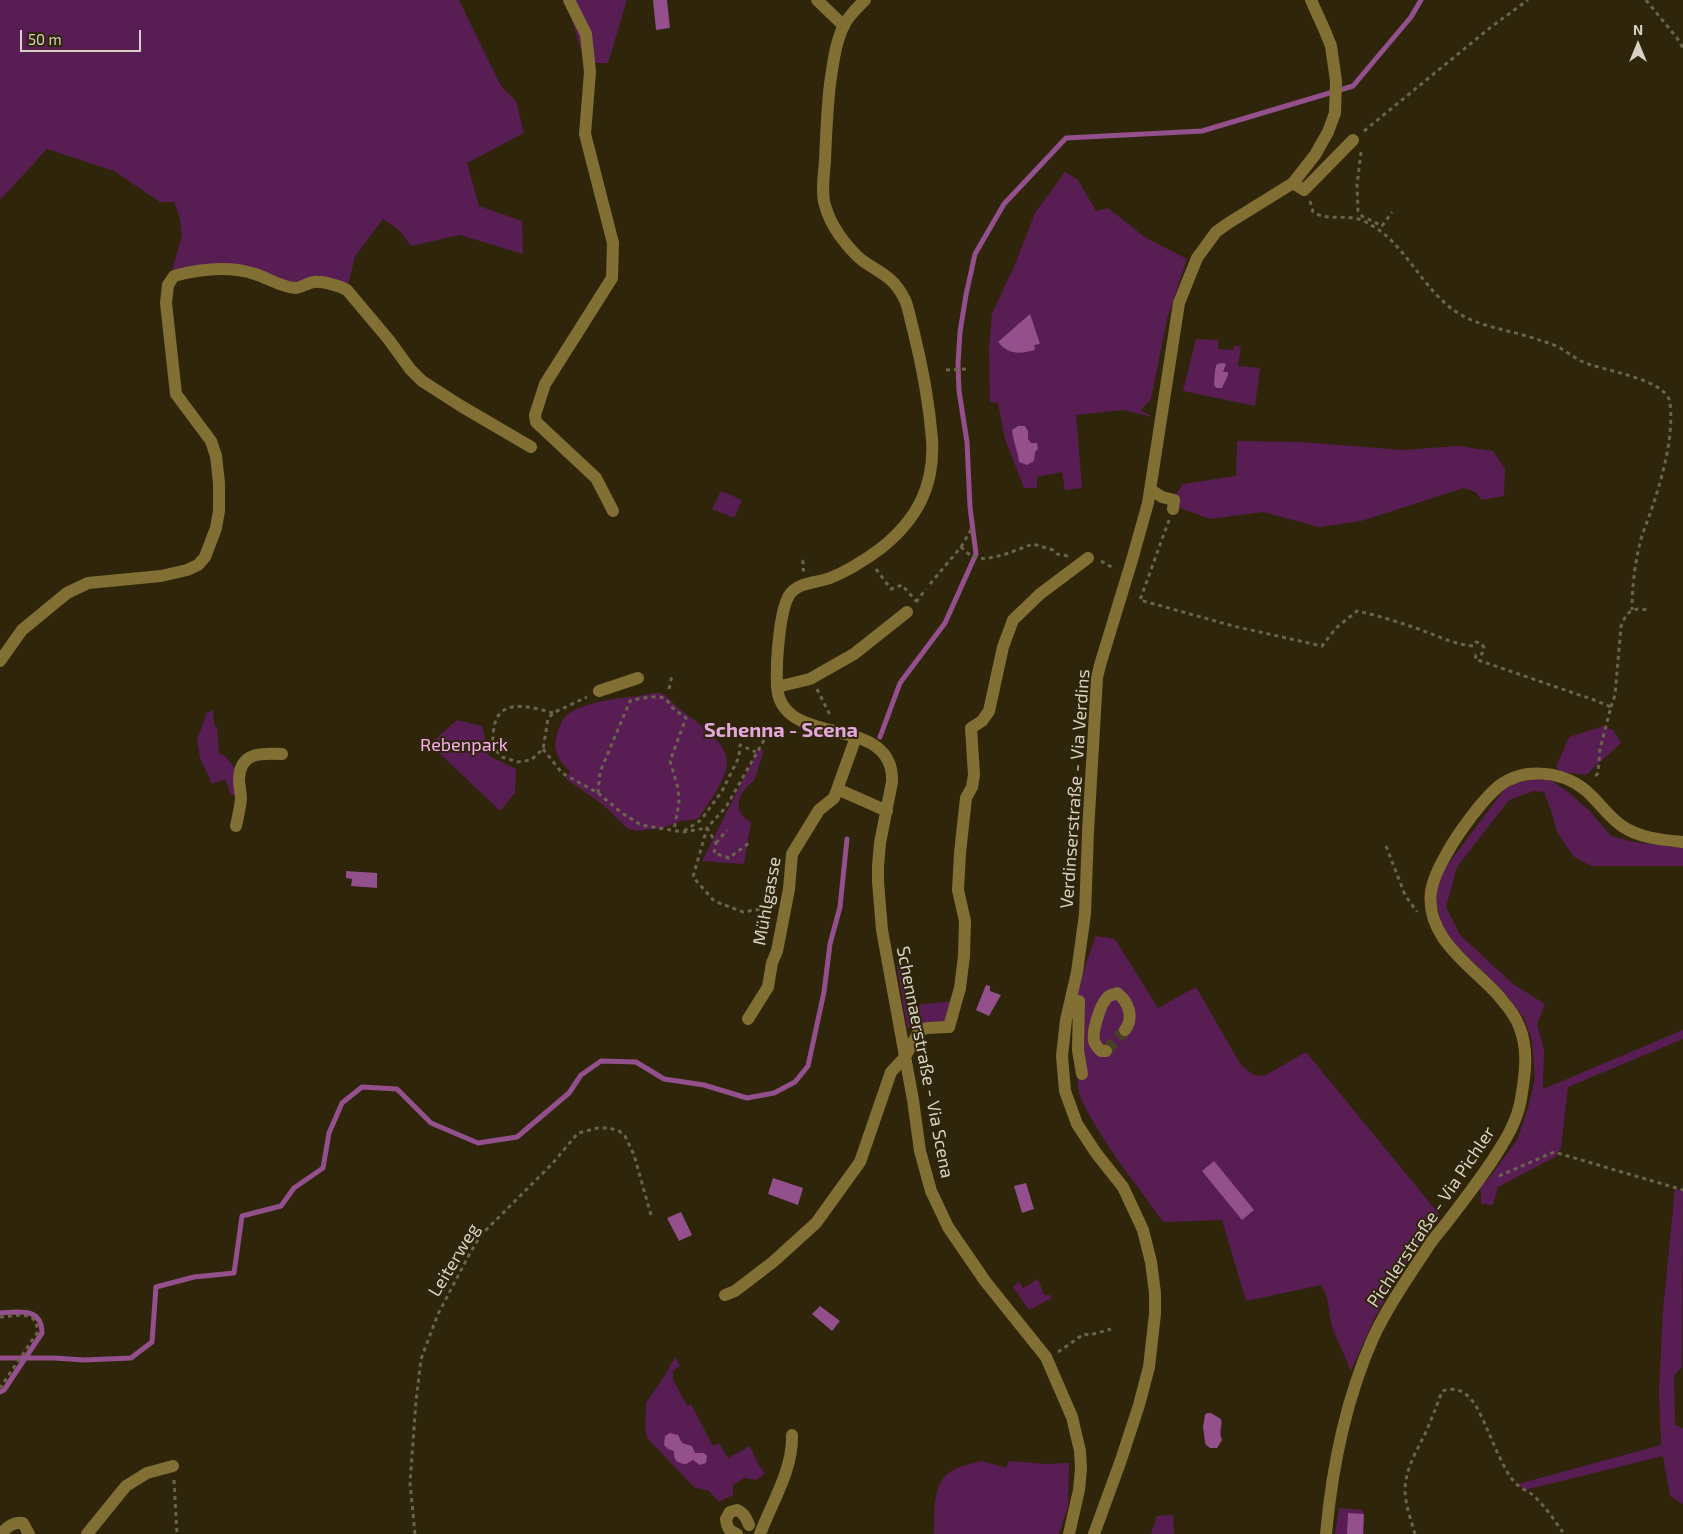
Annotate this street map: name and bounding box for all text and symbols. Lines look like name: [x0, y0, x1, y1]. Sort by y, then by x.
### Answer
scale bar: [22, 20, 144, 52]
north arrow: [1613, 20, 1663, 70]
text: N: [1633, 21, 1643, 38]
text: 50 m: [28, 30, 62, 48]
street label: Verdinserstraße - Via Verdins: [1056, 669, 1094, 909]
district label: Schenna - Scena: [704, 718, 858, 742]
park label: Rebenpark: [420, 734, 508, 756]
street label: Mühlgasse: [749, 855, 785, 947]
street label: Schennaerstraße - Via Scena: [892, 944, 958, 1180]
street label: Pichlerstraße - Via Pichler: [1362, 1122, 1500, 1312]
street label: Leiterweg: [424, 1219, 484, 1301]

